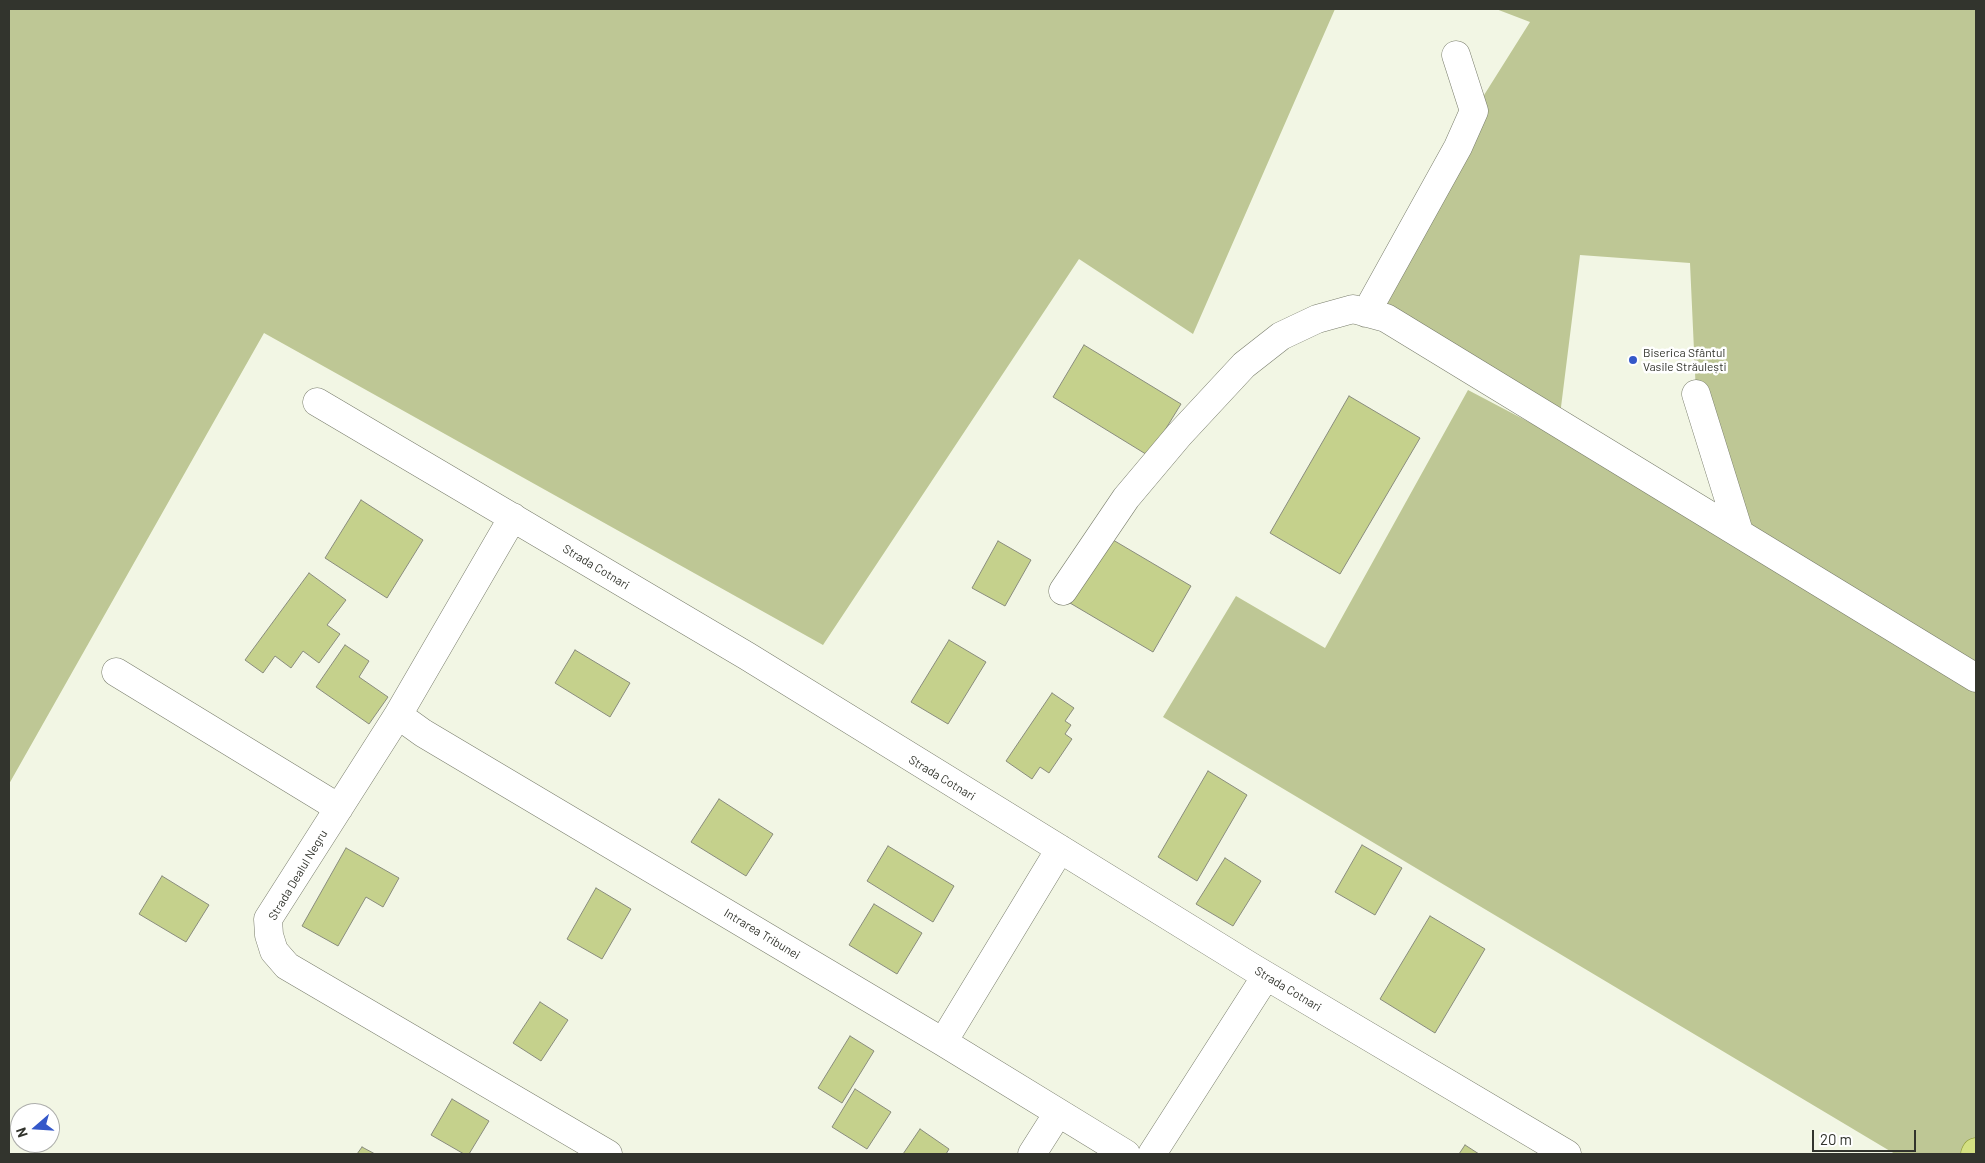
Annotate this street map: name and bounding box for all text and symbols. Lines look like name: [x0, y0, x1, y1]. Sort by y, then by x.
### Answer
place label: Biserica Sfântul Vasile Străulești: [1643, 346, 1727, 374]
marker: Biserica Sfântul Vasile Străulești: [1627, 354, 1639, 366]
street label: Strada Cotnari: [560, 541, 632, 593]
street label: Strada Cotnari: [906, 752, 978, 804]
street label: Strada Dealul Negru: [265, 827, 331, 923]
street label: Intrarea Tribunei: [721, 906, 803, 962]
street label: Strada Cotnari: [1252, 963, 1324, 1015]
north arrow: [10, 1103, 60, 1153]
scale bar: [1815, 1120, 1919, 1152]
text: N: [12, 1126, 31, 1140]
text: 20 m: [1820, 1130, 1852, 1148]

